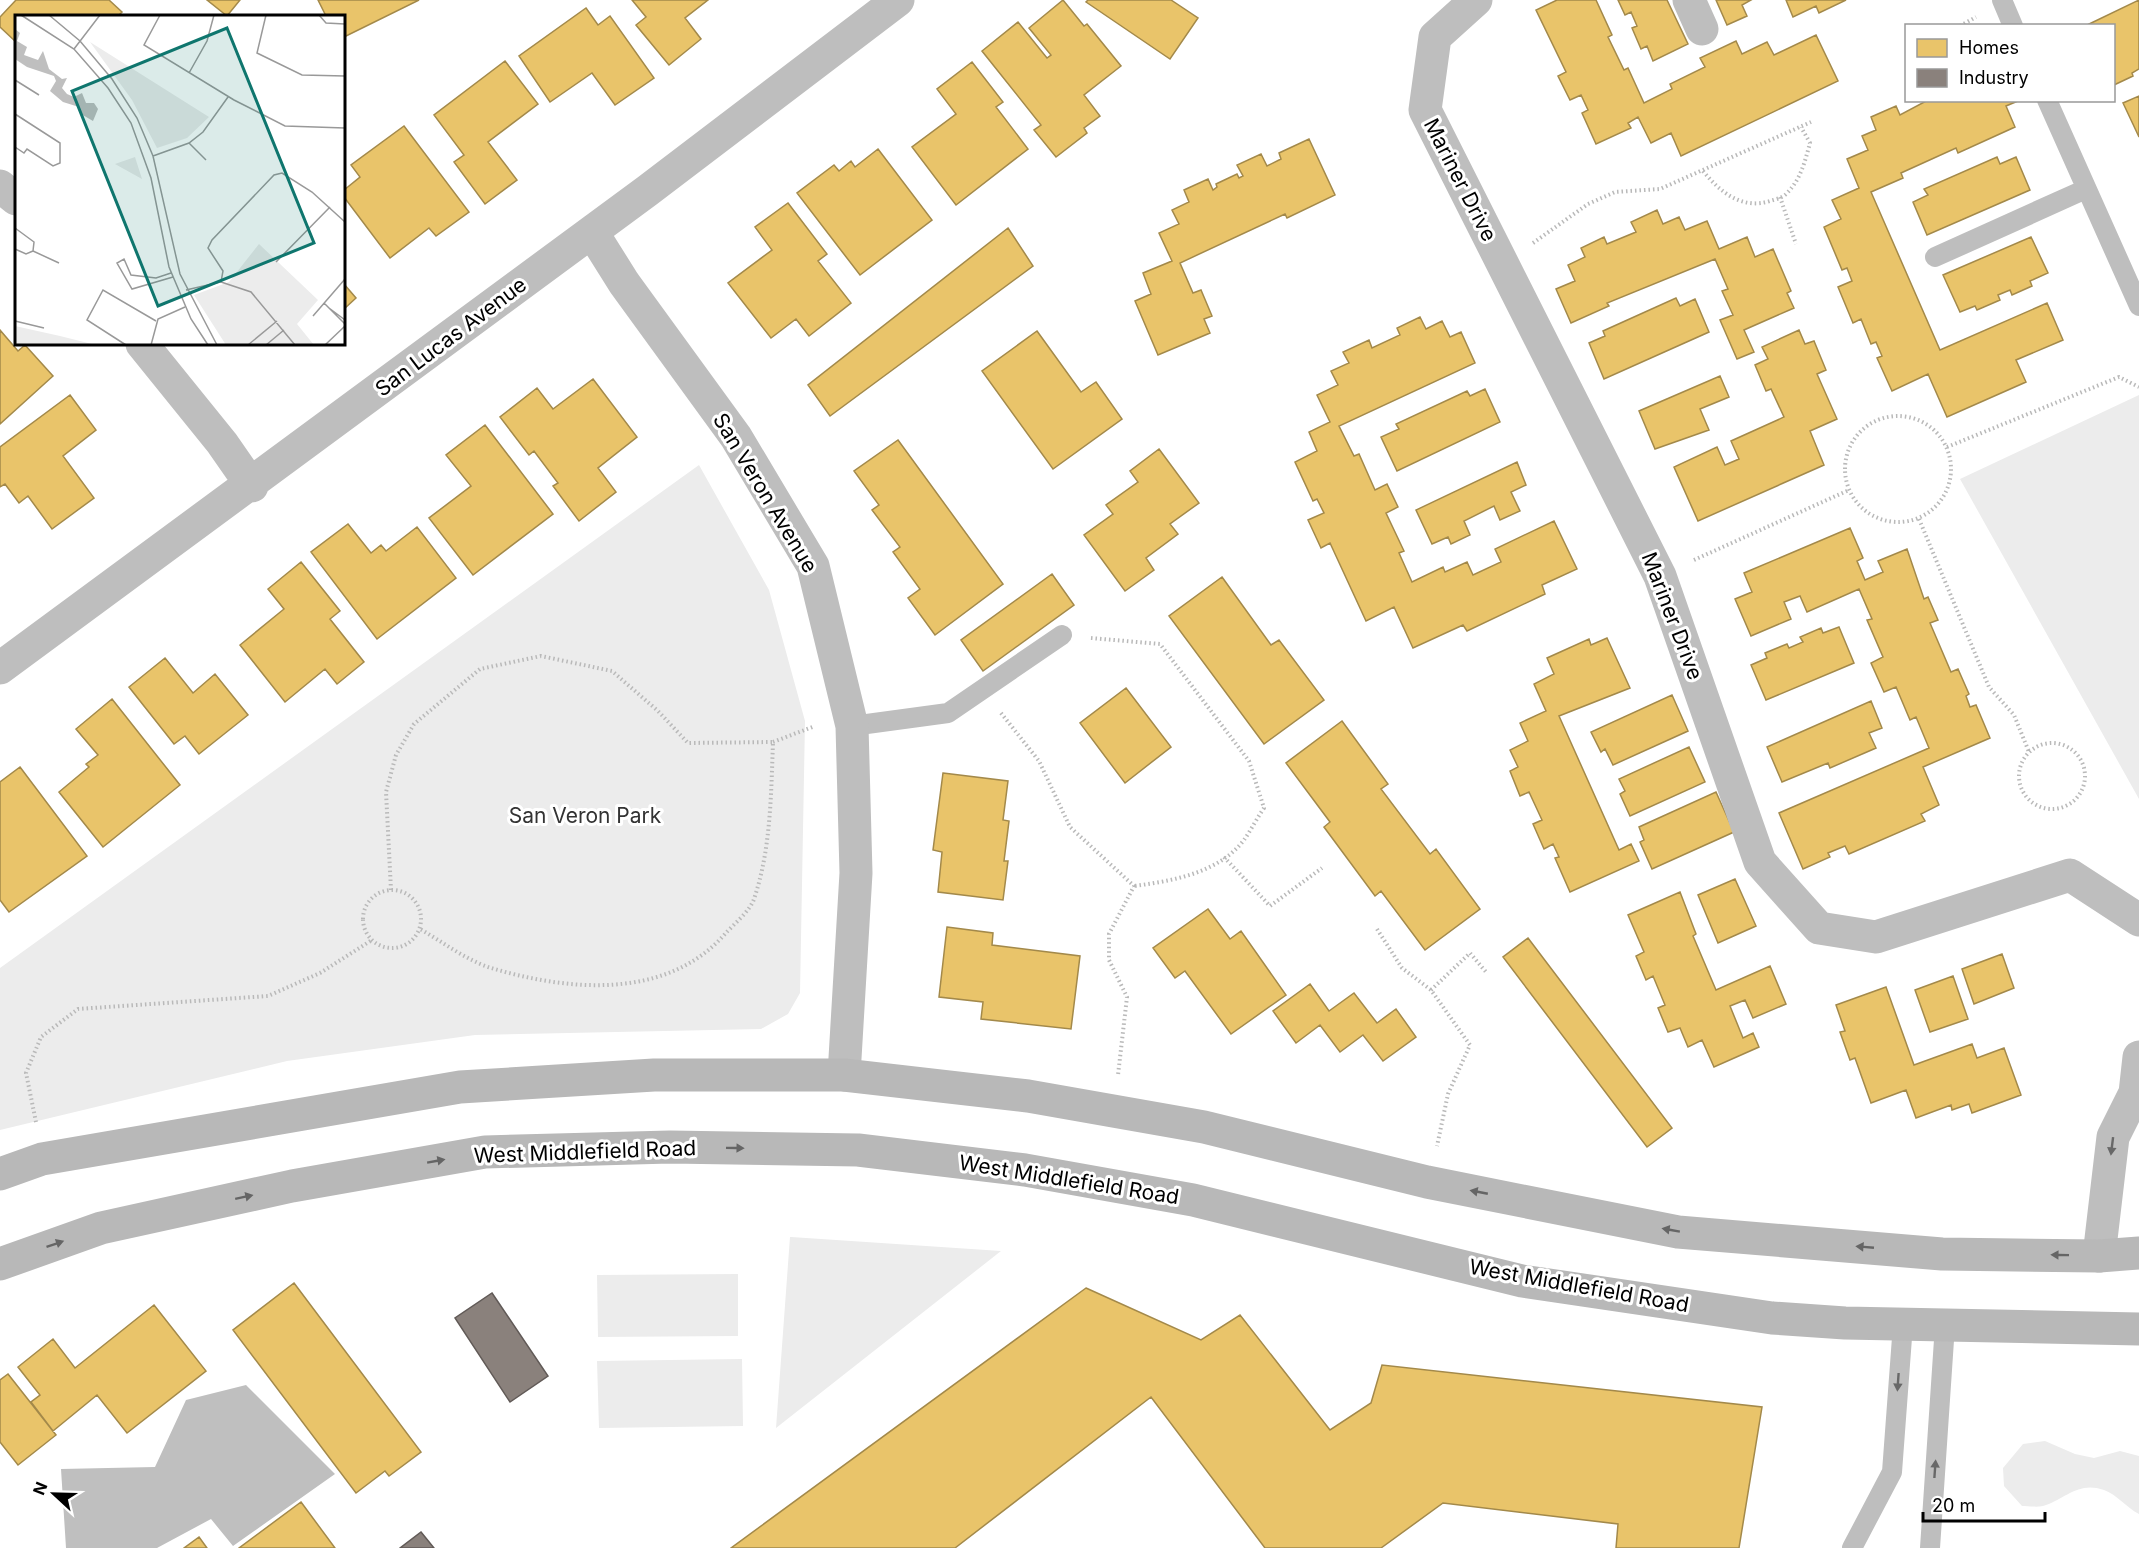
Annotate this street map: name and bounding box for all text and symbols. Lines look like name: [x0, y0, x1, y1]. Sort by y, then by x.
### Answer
inset map: [15, 15, 345, 345]
legend: [1905, 24, 2115, 102]
text: Homes: [1959, 37, 2019, 58]
text: Industry: [1959, 67, 2029, 88]
street label: Mariner Drive: [1419, 114, 1502, 245]
street label: San Lucas Avenue: [370, 272, 531, 402]
street label: San Veron Avenue: [708, 409, 823, 577]
street label: Mariner Drive: [1637, 548, 1708, 683]
park label: San Veron Park: [509, 803, 662, 828]
street label: West Middlefield Road: [473, 1135, 697, 1168]
one-way arrow: [2108, 1137, 2117, 1156]
one-way arrow: [725, 1143, 744, 1153]
street label: West Middlefield Road: [957, 1150, 1181, 1209]
one-way arrow: [426, 1156, 445, 1165]
one-way arrow: [1470, 1187, 1489, 1196]
one-way arrow: [235, 1191, 253, 1201]
one-way arrow: [1661, 1225, 1680, 1234]
one-way arrow: [46, 1239, 64, 1249]
one-way arrow: [1855, 1243, 1874, 1252]
one-way arrow: [2050, 1250, 2069, 1260]
street label: West Middlefield Road: [1467, 1254, 1691, 1317]
one-way arrow: [1893, 1373, 1903, 1392]
one-way arrow: [1930, 1459, 1940, 1478]
north arrow: [24, 1464, 84, 1524]
text: N: [29, 1479, 52, 1498]
scale bar: [1923, 1485, 2044, 1523]
text: 20 m: [1932, 1495, 1975, 1516]

